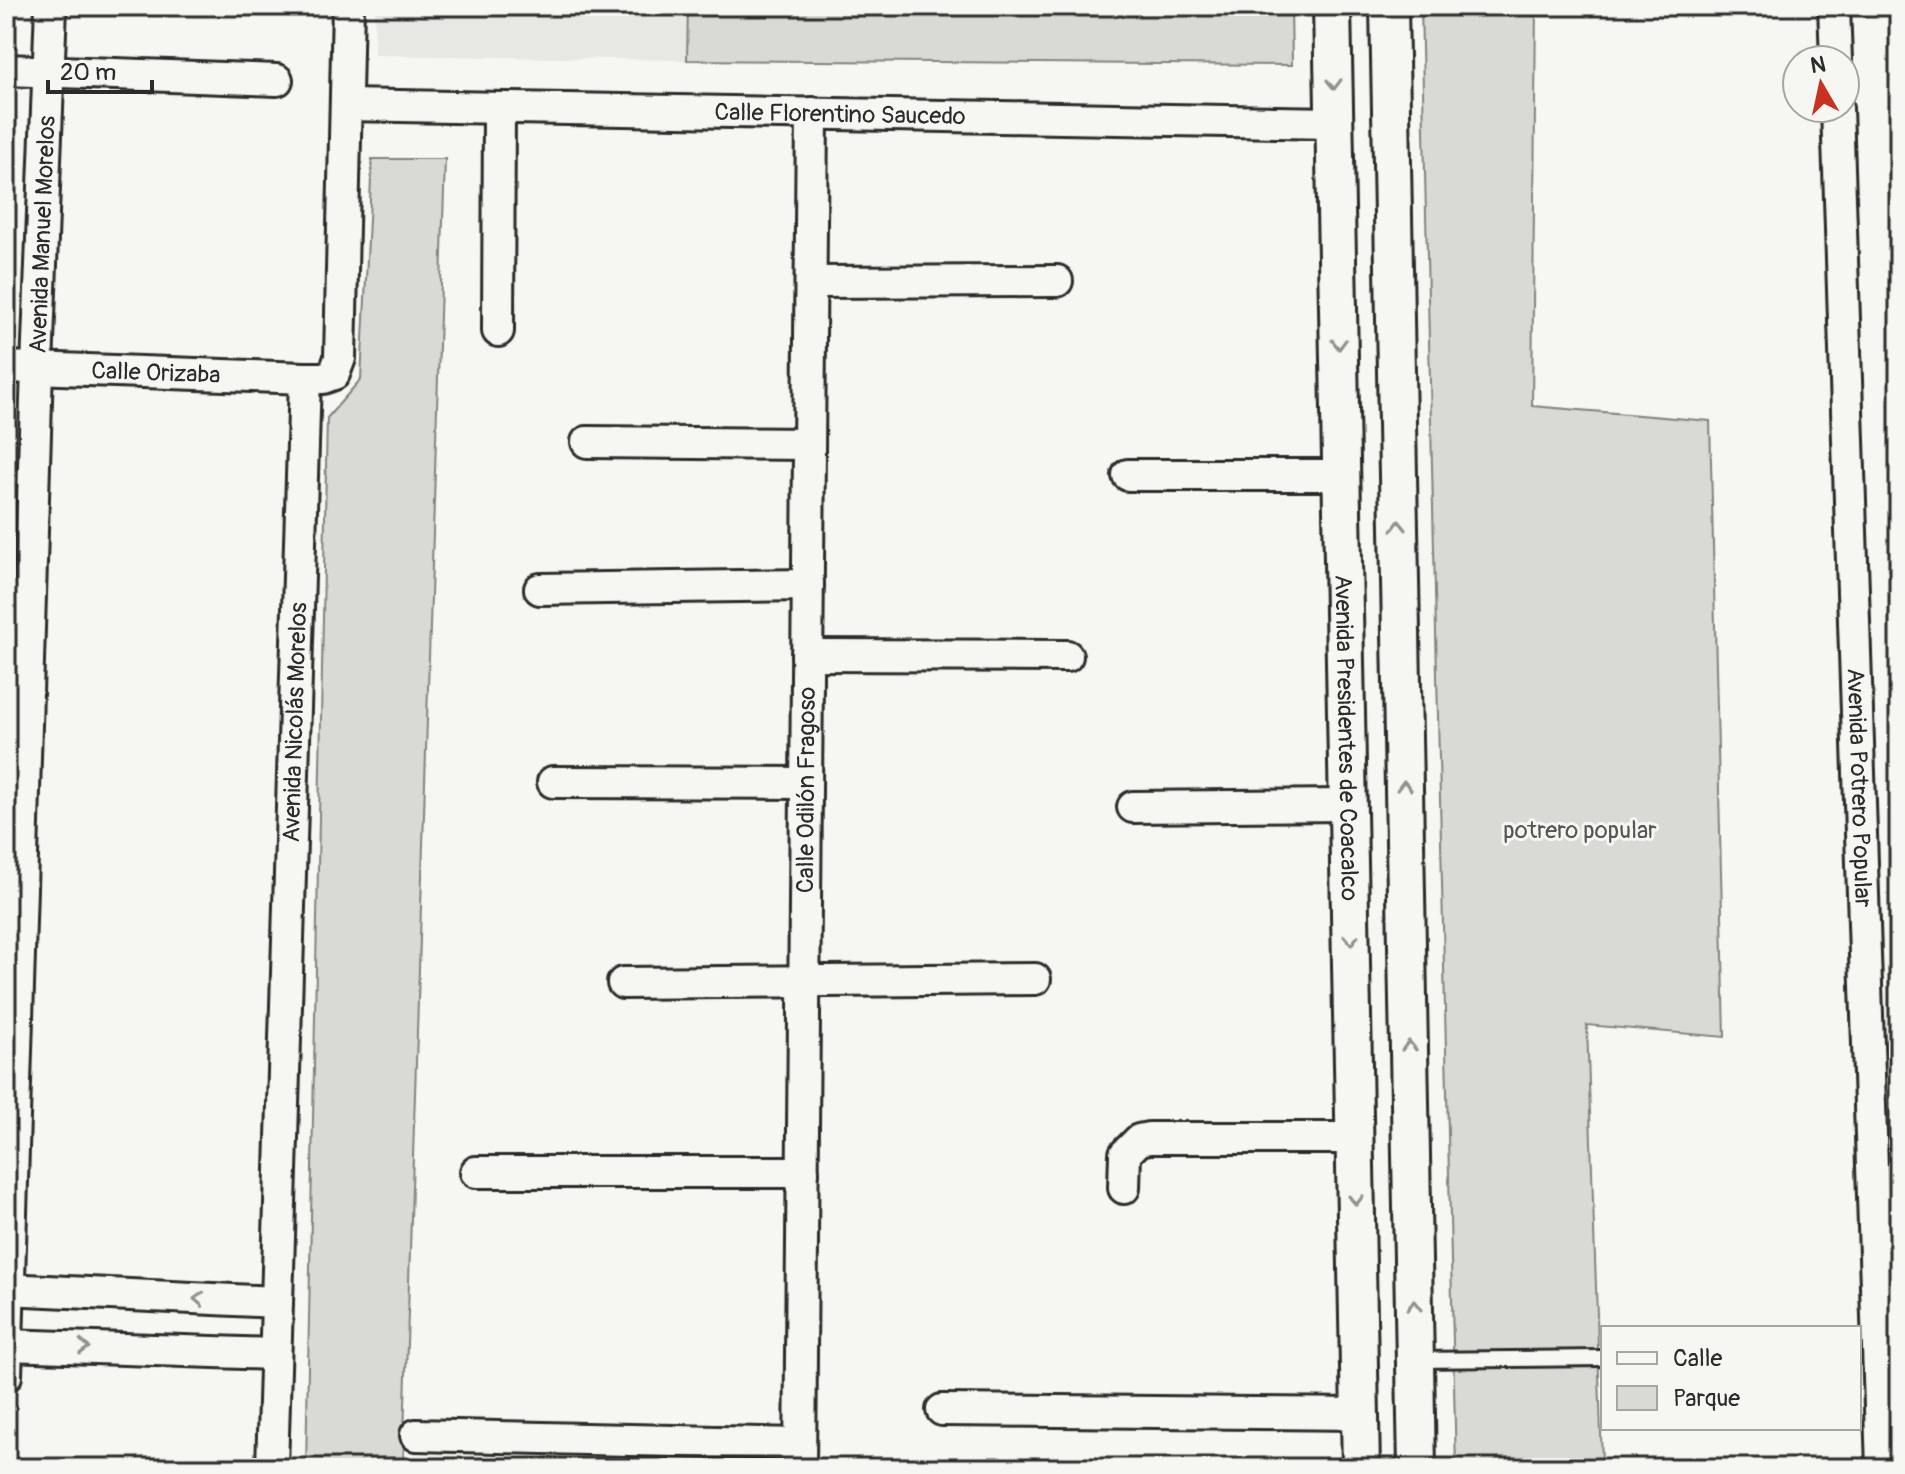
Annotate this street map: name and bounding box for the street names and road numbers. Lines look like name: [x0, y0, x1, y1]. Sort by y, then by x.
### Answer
street label: Calle Florentino Saucedo: [714, 98, 966, 131]
street label: Avenida Manuel Morelos: [24, 115, 62, 354]
street label: Calle Orizaba: [91, 356, 221, 390]
street label: Avenida Presidentes de Coacalco: [1328, 574, 1364, 901]
street label: Avenida Nicolás Morelos: [277, 602, 313, 843]
street label: Avenida Potrero Popular: [1841, 667, 1877, 908]
street label: Calle Odilón Fragoso: [791, 687, 822, 893]

